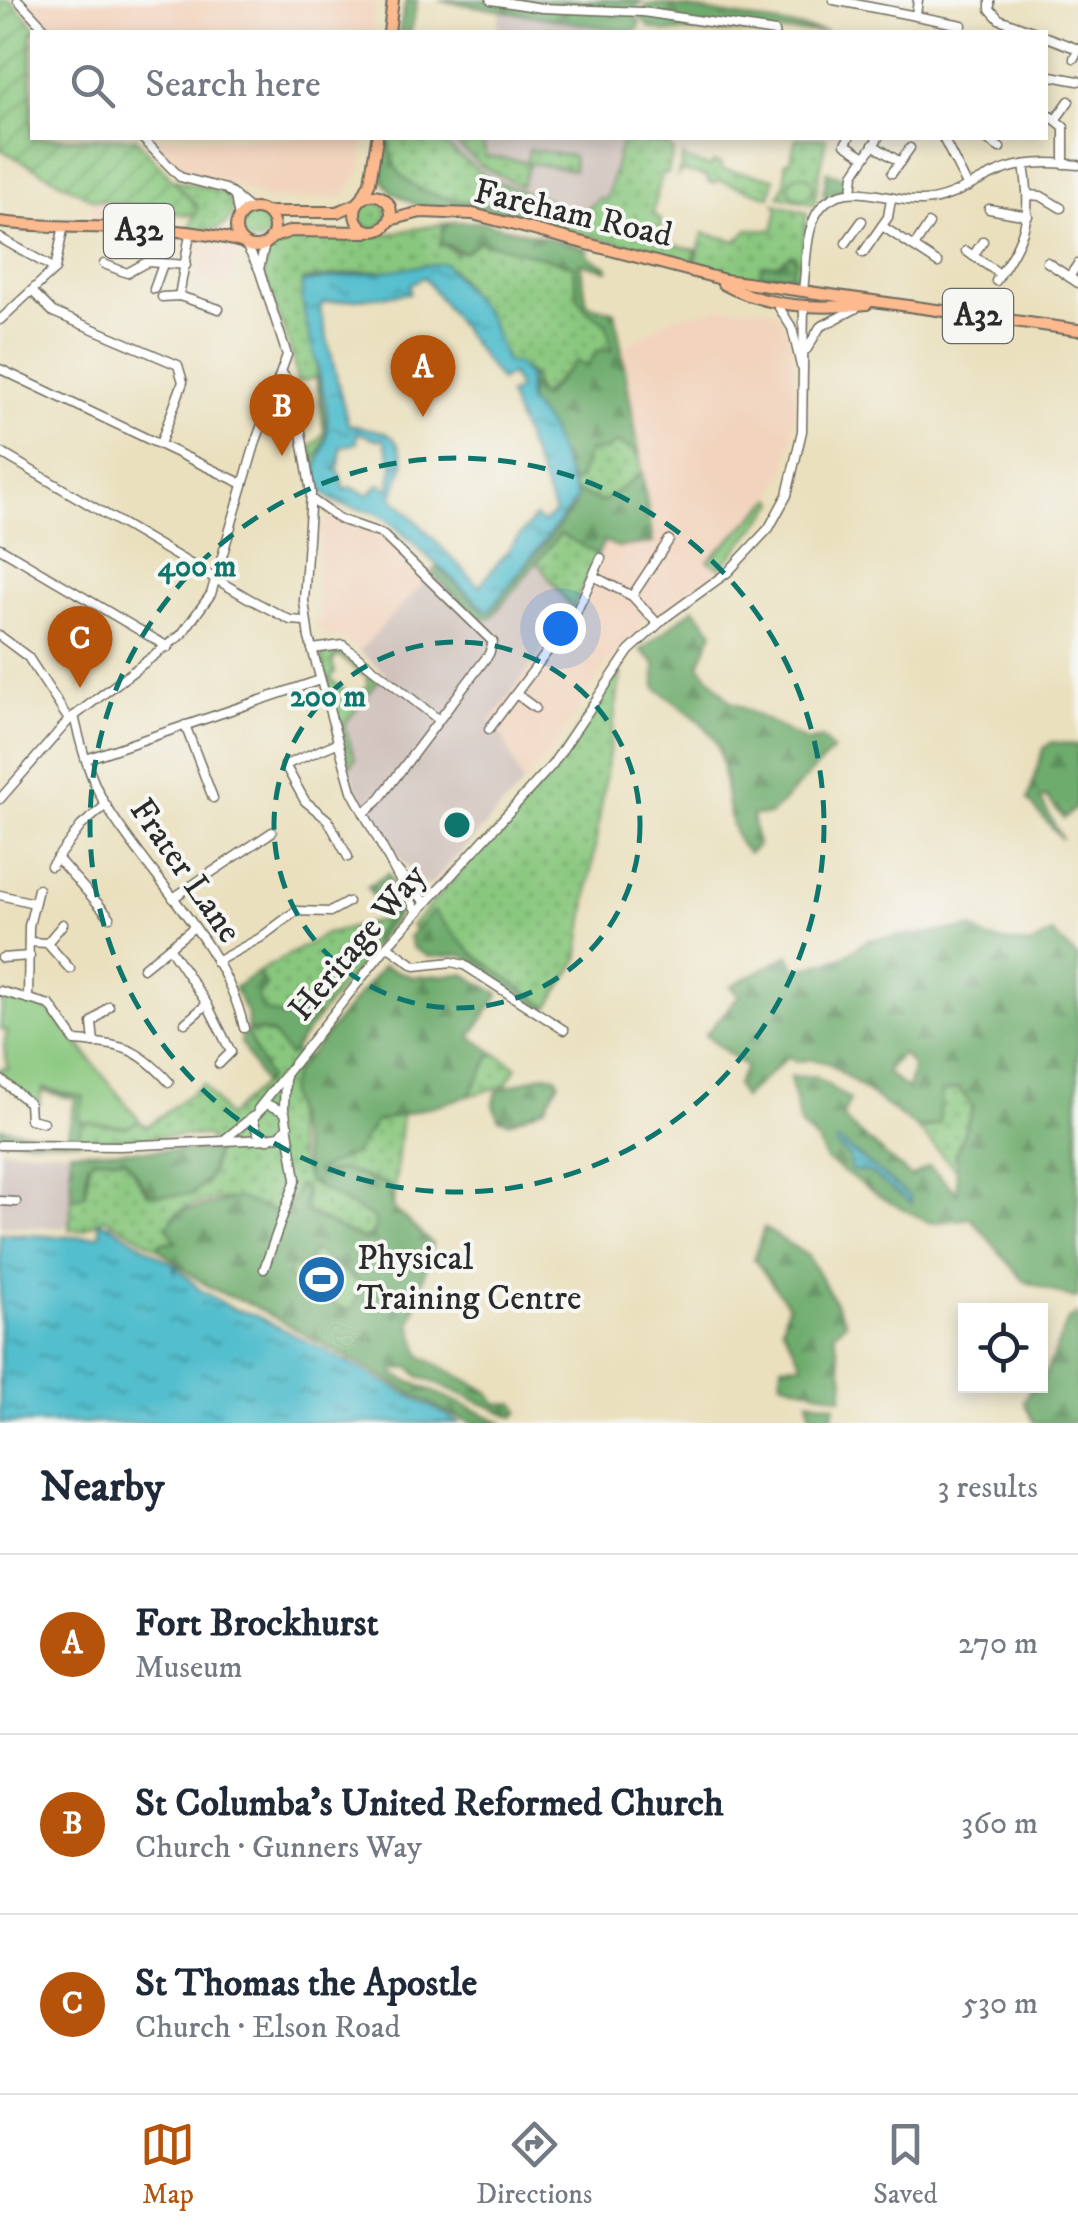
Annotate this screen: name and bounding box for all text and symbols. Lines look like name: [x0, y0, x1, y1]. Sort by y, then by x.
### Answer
search box: [30, 30, 1048, 140]
icon: search: [65, 58, 120, 113]
text: Search here: [145, 61, 321, 109]
street label: Fareham Road: [469, 170, 677, 258]
road number: A32: [104, 204, 174, 258]
road number: A32: [943, 289, 1013, 343]
pin: A: [390, 334, 456, 417]
pin: B: [250, 374, 314, 456]
text: 400 m: [158, 549, 237, 586]
your location: [535, 603, 586, 654]
pin: C: [48, 606, 112, 688]
text: 200 m: [290, 679, 366, 716]
street label: Frater Lane: [119, 790, 251, 952]
centre of rings: [439, 807, 475, 843]
street label: Heritage Way: [280, 855, 437, 1031]
place label: Physical Training Centre: [357, 1237, 582, 1321]
sports icon: Physical Training Centre: [296, 1253, 348, 1305]
map controls: [958, 1303, 1048, 1393]
button: locate: [958, 1303, 1048, 1393]
text: Nearby: [40, 1462, 164, 1514]
text: 3 results: [937, 1468, 1038, 1508]
text: Fort Brockhurst: [135, 1600, 379, 1648]
text: A: [62, 1624, 83, 1664]
text: 270 m: [958, 1624, 1038, 1664]
text: Museum: [135, 1648, 243, 1688]
text: St Columba's United Reformed Church: [135, 1780, 724, 1828]
text: B: [62, 1804, 83, 1844]
text: 360 m: [961, 1804, 1038, 1844]
text: Church · Gunners Way: [135, 1828, 422, 1868]
text: St Thomas the Apostle: [135, 1960, 477, 2008]
text: C: [62, 1984, 83, 2024]
text: 530 m: [962, 1984, 1038, 2024]
text: Church · Elson Road: [135, 2008, 400, 2048]
tab: Map: [140, 2117, 195, 2212]
tab: Directions: [476, 2117, 592, 2212]
tab: Saved: [873, 2117, 938, 2212]

